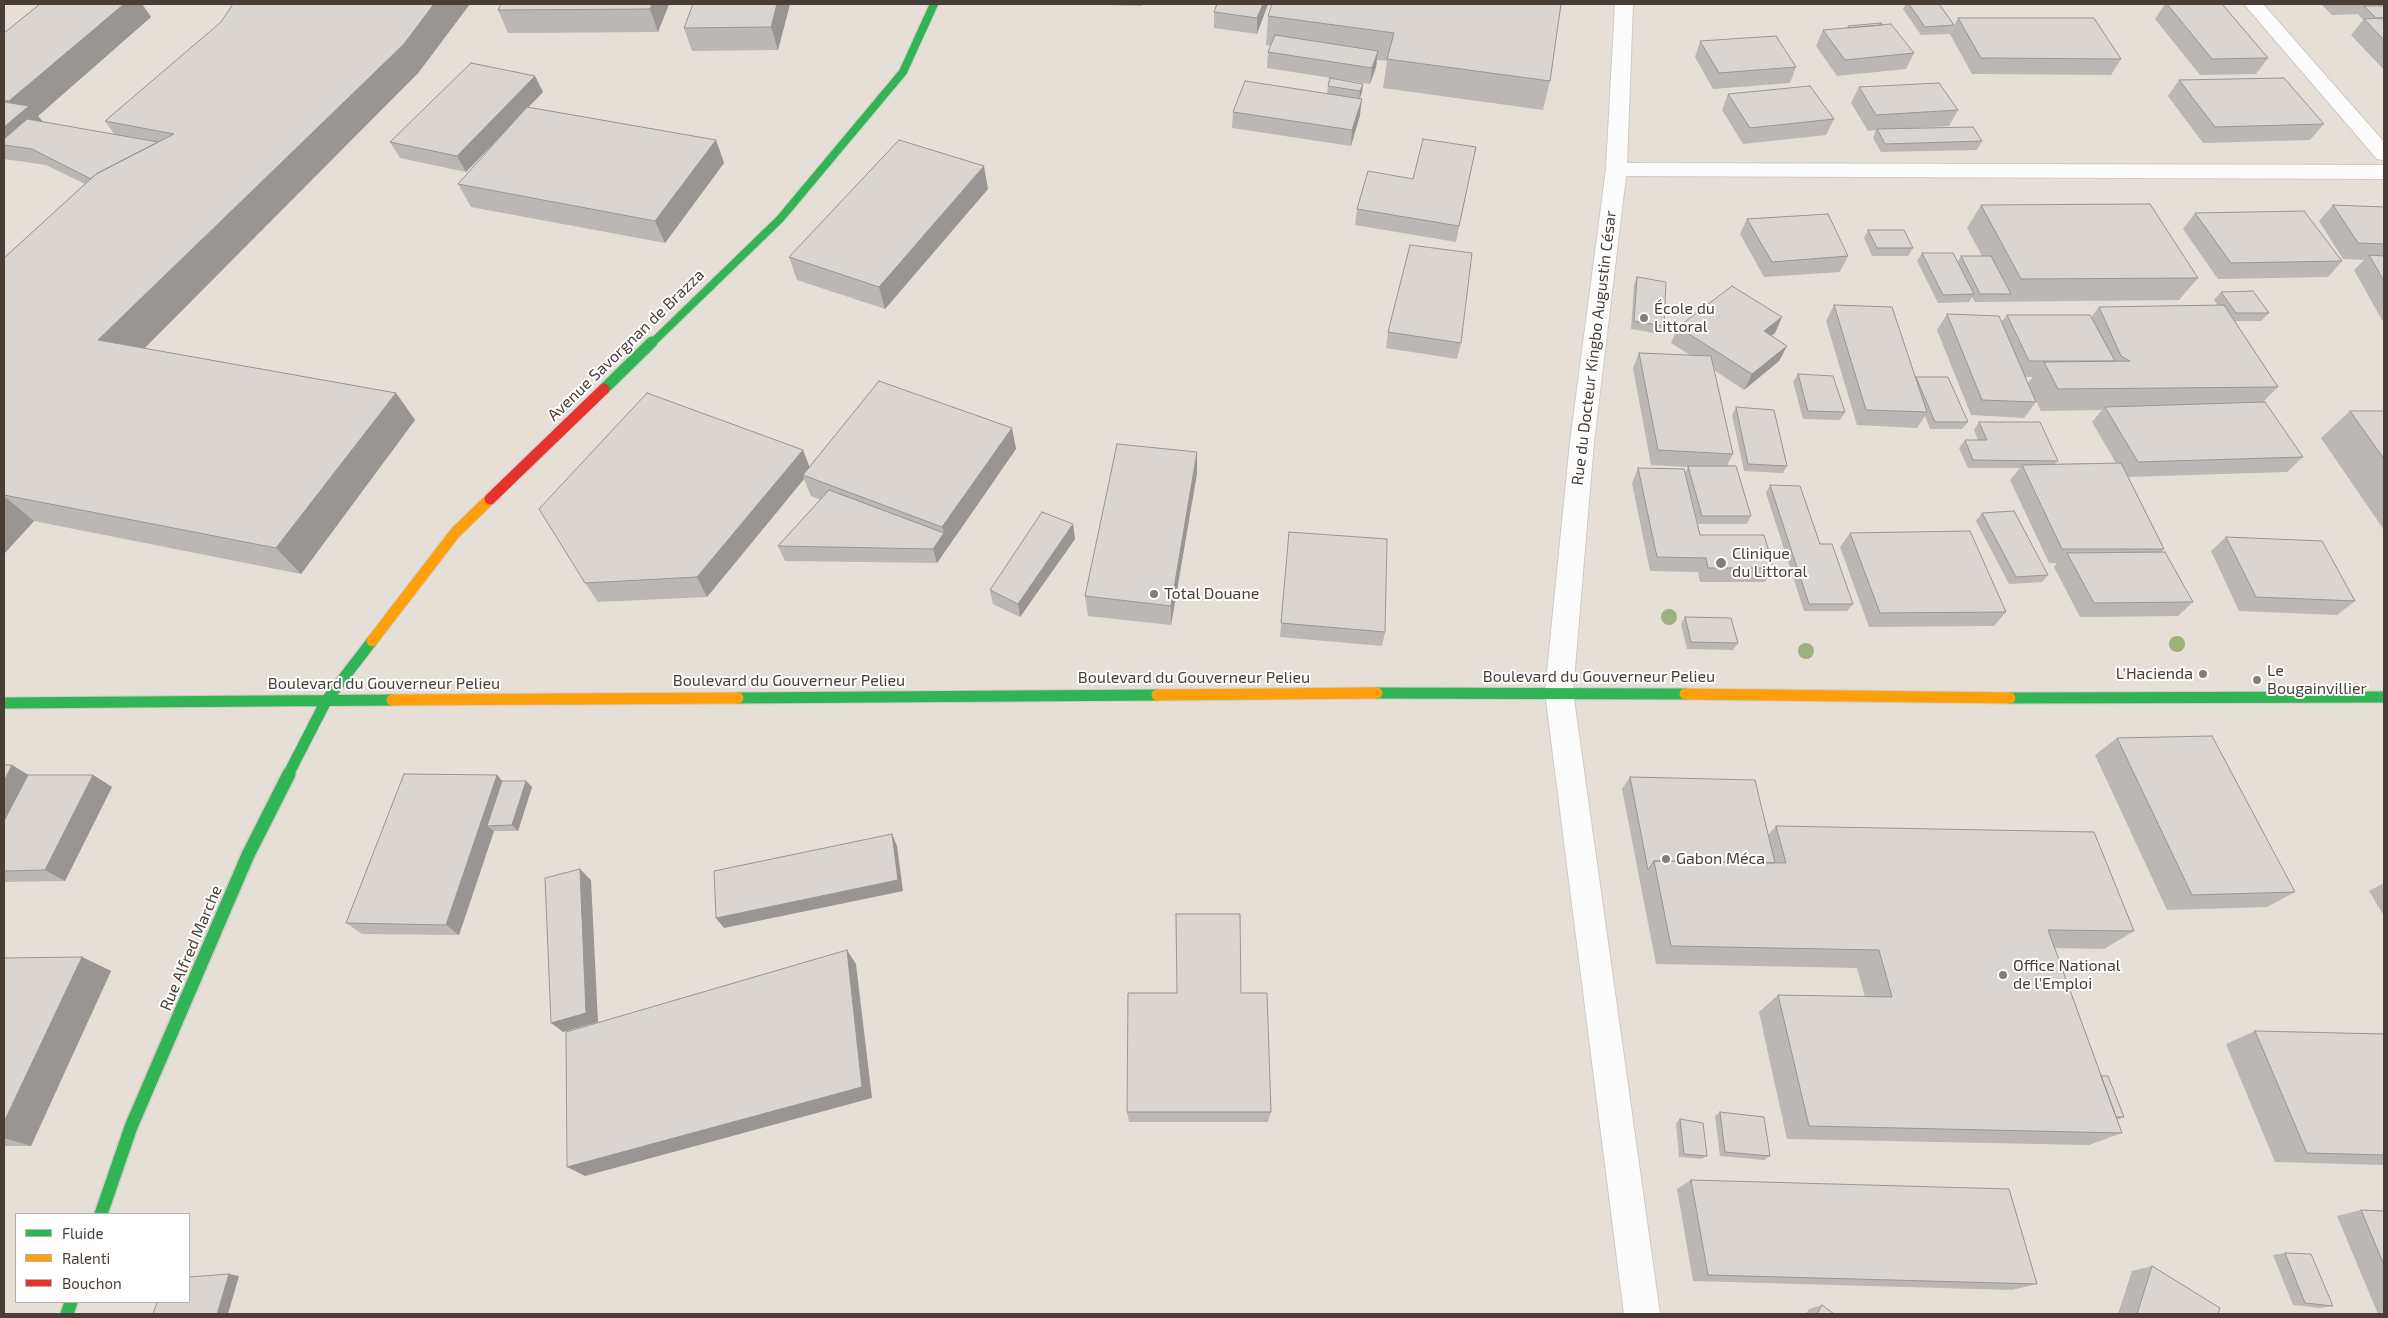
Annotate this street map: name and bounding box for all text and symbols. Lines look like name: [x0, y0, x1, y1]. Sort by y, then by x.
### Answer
street label: Rue du Docteur Kingbo Augustin César: [1568, 209, 1620, 487]
street label: Avenue Savorgnan de Brazza: [544, 265, 708, 425]
place label: École du Littoral: [1654, 299, 1715, 337]
marker: École du Littoral: [1638, 312, 1650, 324]
place label: Clinique du Littoral: [1732, 544, 1807, 582]
marker: Clinique du Littoral: [1714, 556, 1728, 570]
place label: Total Douane: [1164, 584, 1259, 604]
marker: Total Douane: [1148, 588, 1160, 600]
place label: Le Bougainvillier: [2267, 661, 2367, 699]
place label: L'Hacienda: [2116, 664, 2193, 684]
street label: Boulevard du Gouverneur Pelieu: [1483, 667, 1715, 687]
street label: Boulevard du Gouverneur Pelieu: [1078, 668, 1310, 688]
marker: L'Hacienda: [2197, 668, 2209, 680]
street label: Boulevard du Gouverneur Pelieu: [673, 671, 905, 691]
street label: Boulevard du Gouverneur Pelieu: [268, 674, 500, 694]
marker: Le Bougainvillier: [2251, 674, 2263, 686]
place label: Gabon Méca: [1676, 849, 1765, 869]
marker: Gabon Méca: [1660, 853, 1672, 865]
street label: Rue Alfred Marche: [156, 883, 226, 1013]
place label: Office National de l'Emploi: [2013, 956, 2120, 994]
marker: Office National de l'Emploi: [1997, 969, 2009, 981]
legend: [15, 1213, 190, 1303]
text: Fluide: [62, 1224, 103, 1242]
text: Ralenti: [62, 1249, 110, 1267]
text: Bouchon: [62, 1274, 122, 1292]

